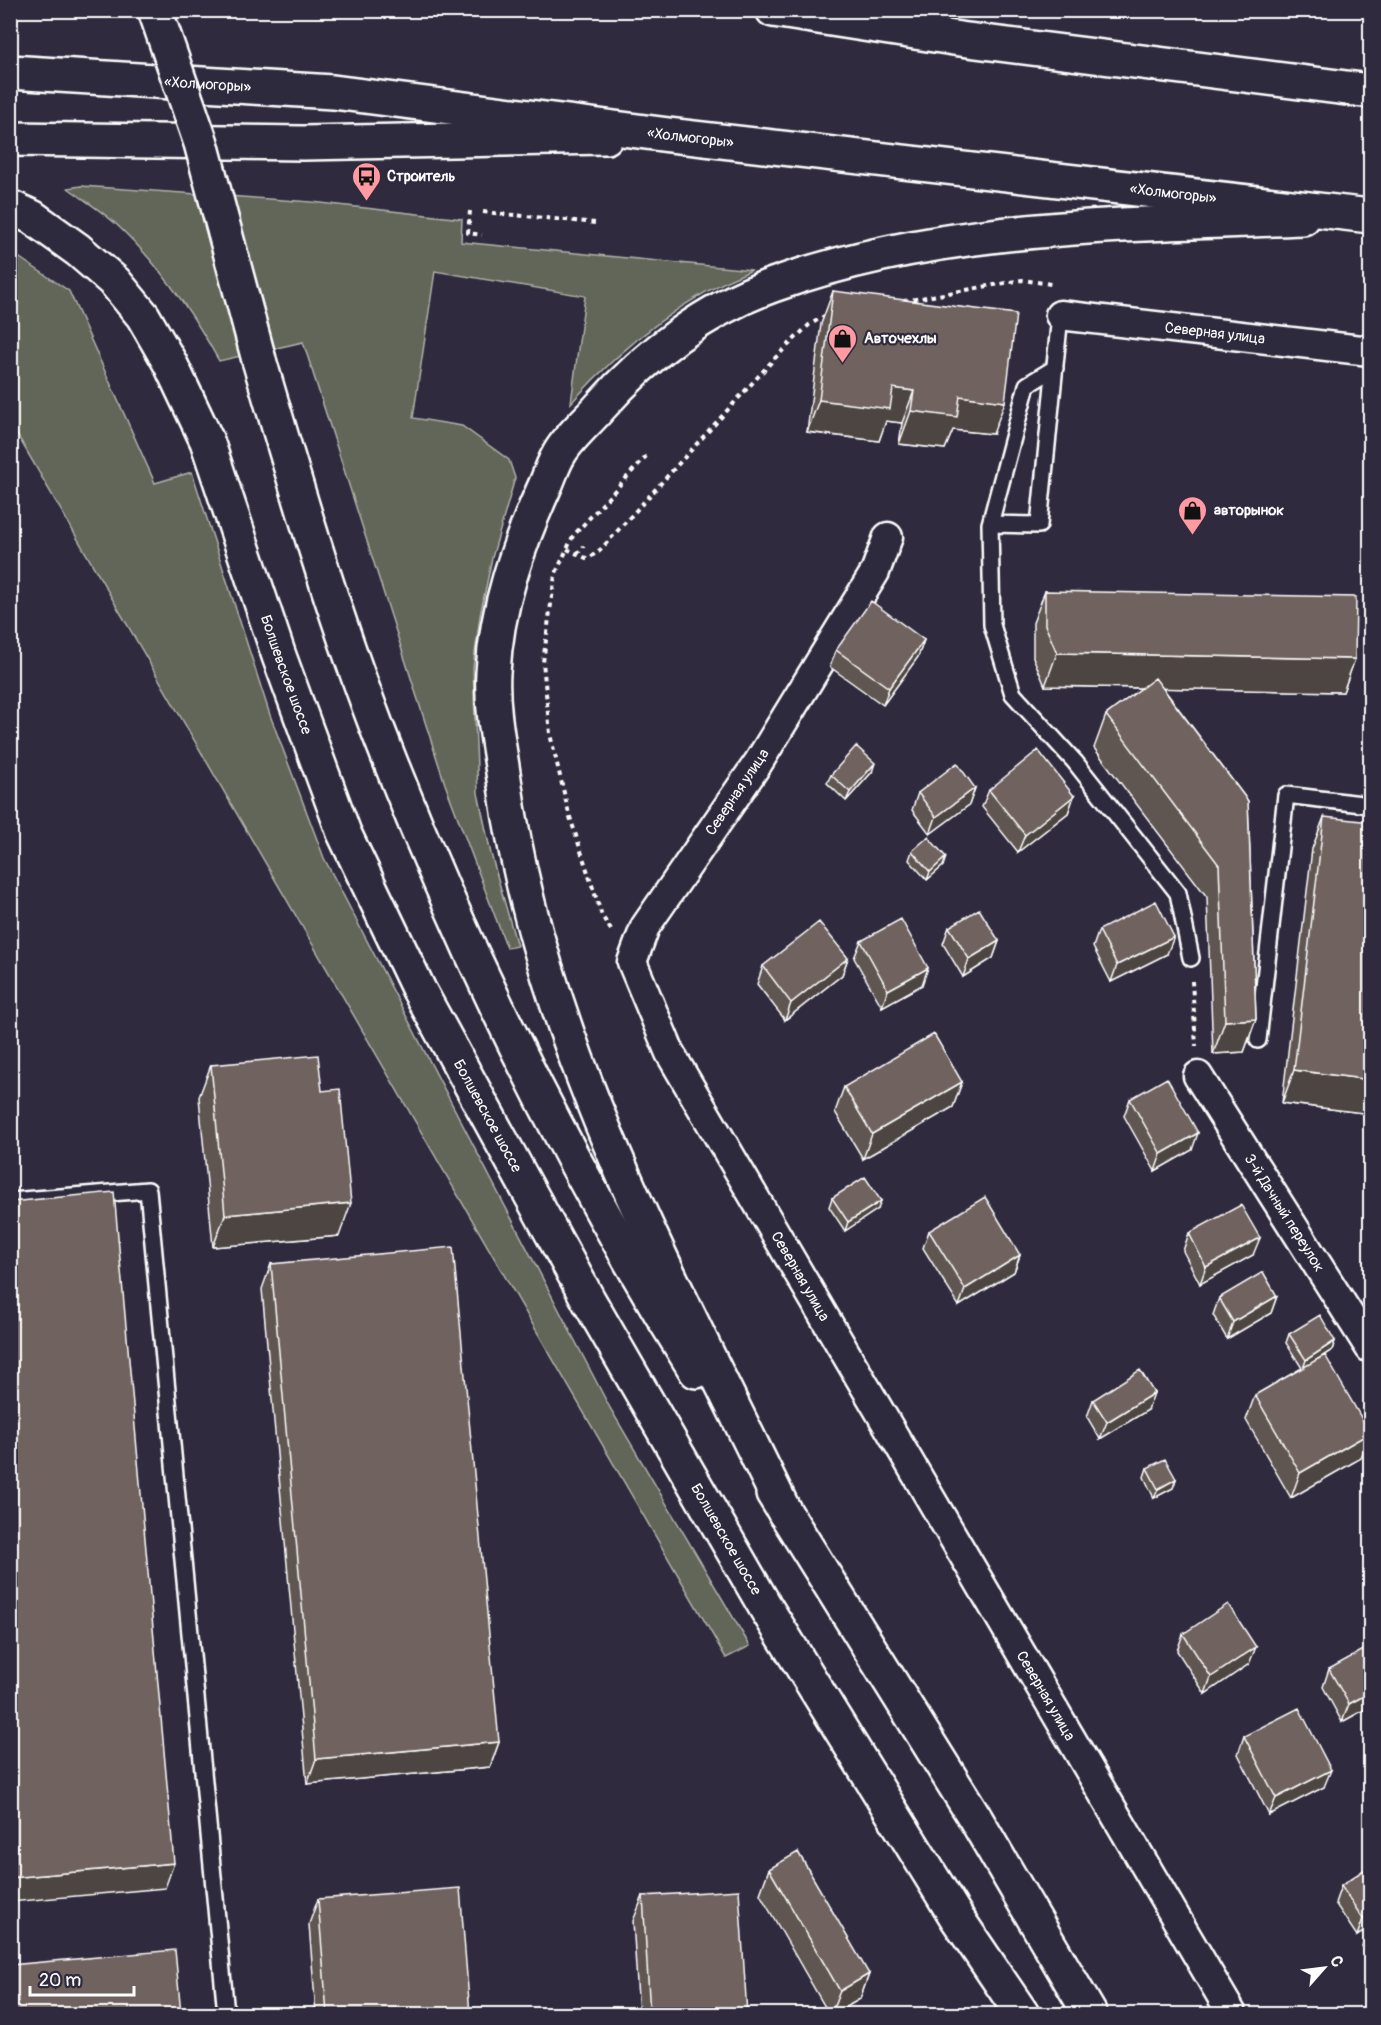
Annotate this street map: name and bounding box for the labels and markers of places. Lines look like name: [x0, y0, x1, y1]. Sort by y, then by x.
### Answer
bus stop icon: Строитель: [350, 160, 382, 202]
place label: Строитель: [387, 167, 455, 186]
shop icon: Авточехлы: [827, 322, 859, 364]
place label: Авточехлы: [864, 329, 937, 348]
shop icon: авторынок: [1177, 494, 1209, 536]
place label: авторынок: [1214, 501, 1284, 520]

